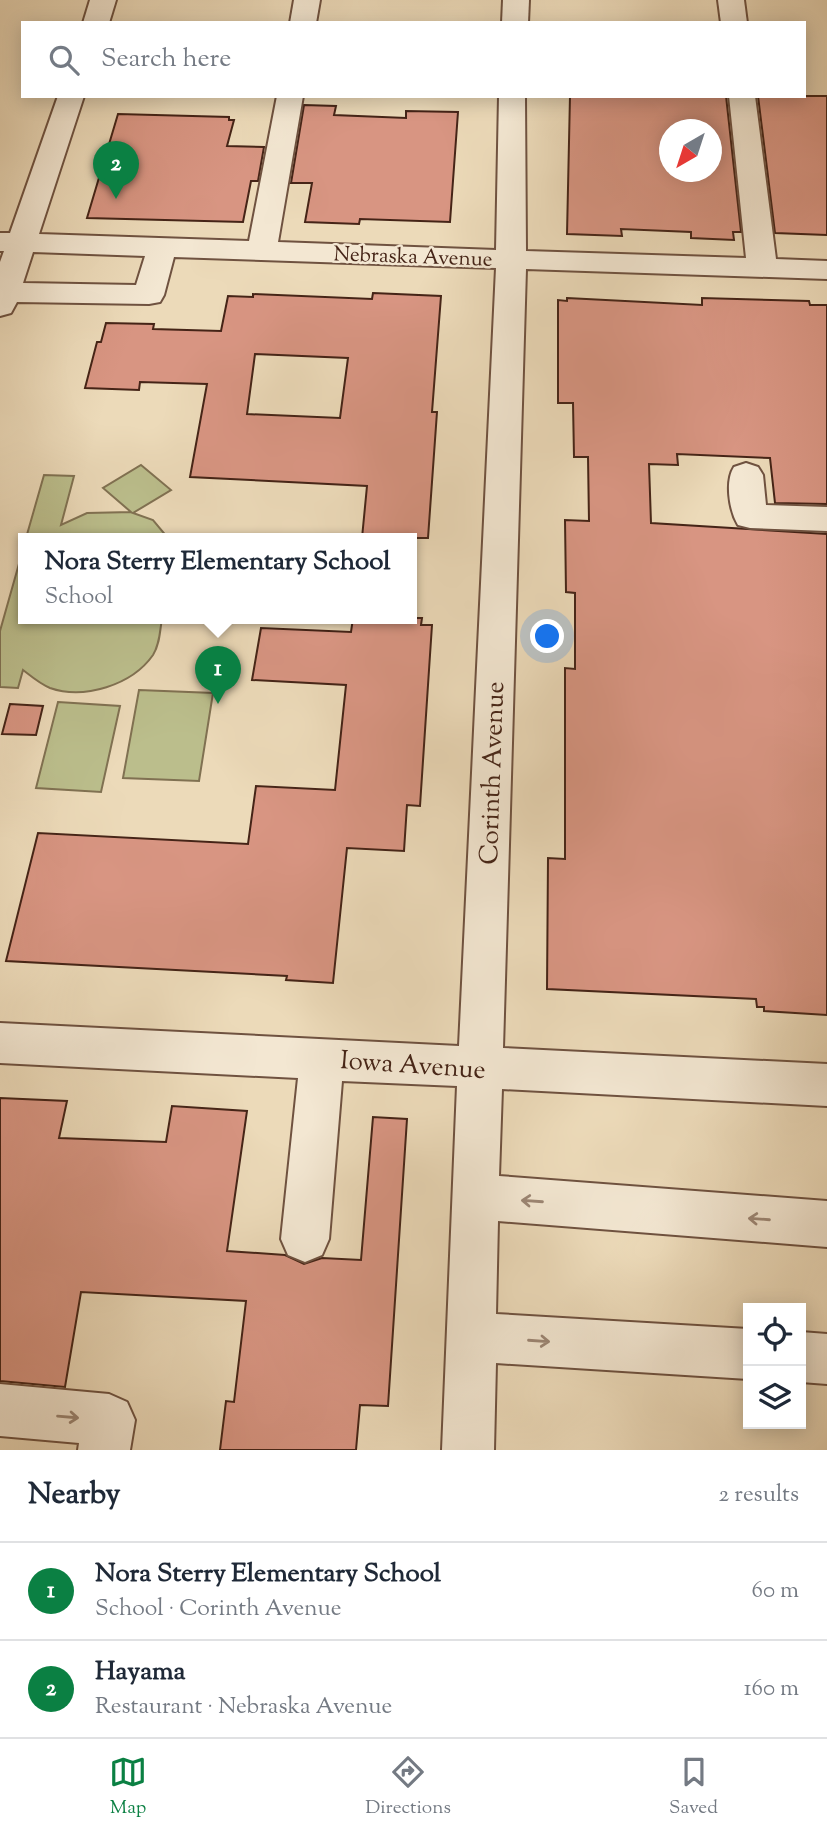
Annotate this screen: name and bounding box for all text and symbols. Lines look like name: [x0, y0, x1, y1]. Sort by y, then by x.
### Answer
search box: [21, 21, 806, 98]
icon: search: [45, 41, 83, 79]
text: Search here: [101, 41, 231, 78]
north arrow: [659, 119, 722, 182]
pin: 2: [93, 141, 139, 199]
street label: Nebraska Avenue: [333, 240, 493, 276]
popup: [18, 533, 417, 624]
text: Nora Sterry Elementary School: [44, 544, 391, 581]
text: School: [44, 581, 113, 614]
your location: [530, 619, 564, 653]
pin: 1: [195, 646, 241, 704]
street label: Corinth Avenue: [472, 681, 515, 865]
street label: Iowa Avenue: [339, 1043, 487, 1090]
one-way arrow: [521, 1194, 544, 1207]
one-way arrow: [748, 1212, 771, 1225]
map controls: [743, 1303, 806, 1429]
button: locate: [743, 1303, 806, 1366]
one-way arrow: [527, 1335, 550, 1348]
button: layers: [743, 1366, 806, 1429]
one-way arrow: [56, 1410, 79, 1423]
text: Nearby: [28, 1474, 120, 1517]
text: 2 results: [719, 1479, 799, 1512]
text: Nora Sterry Elementary School: [95, 1556, 441, 1593]
text: 1: [47, 1575, 55, 1608]
text: 60 m: [751, 1575, 799, 1608]
text: School · Corinth Avenue: [95, 1593, 341, 1626]
text: Hayama: [95, 1654, 186, 1691]
text: 2: [46, 1673, 56, 1706]
text: 160 m: [744, 1673, 799, 1706]
text: Restaurant · Nebraska Avenue: [95, 1691, 392, 1724]
tab: Map: [109, 1753, 147, 1822]
tab: Directions: [365, 1753, 451, 1822]
tab: Saved: [669, 1753, 718, 1822]

